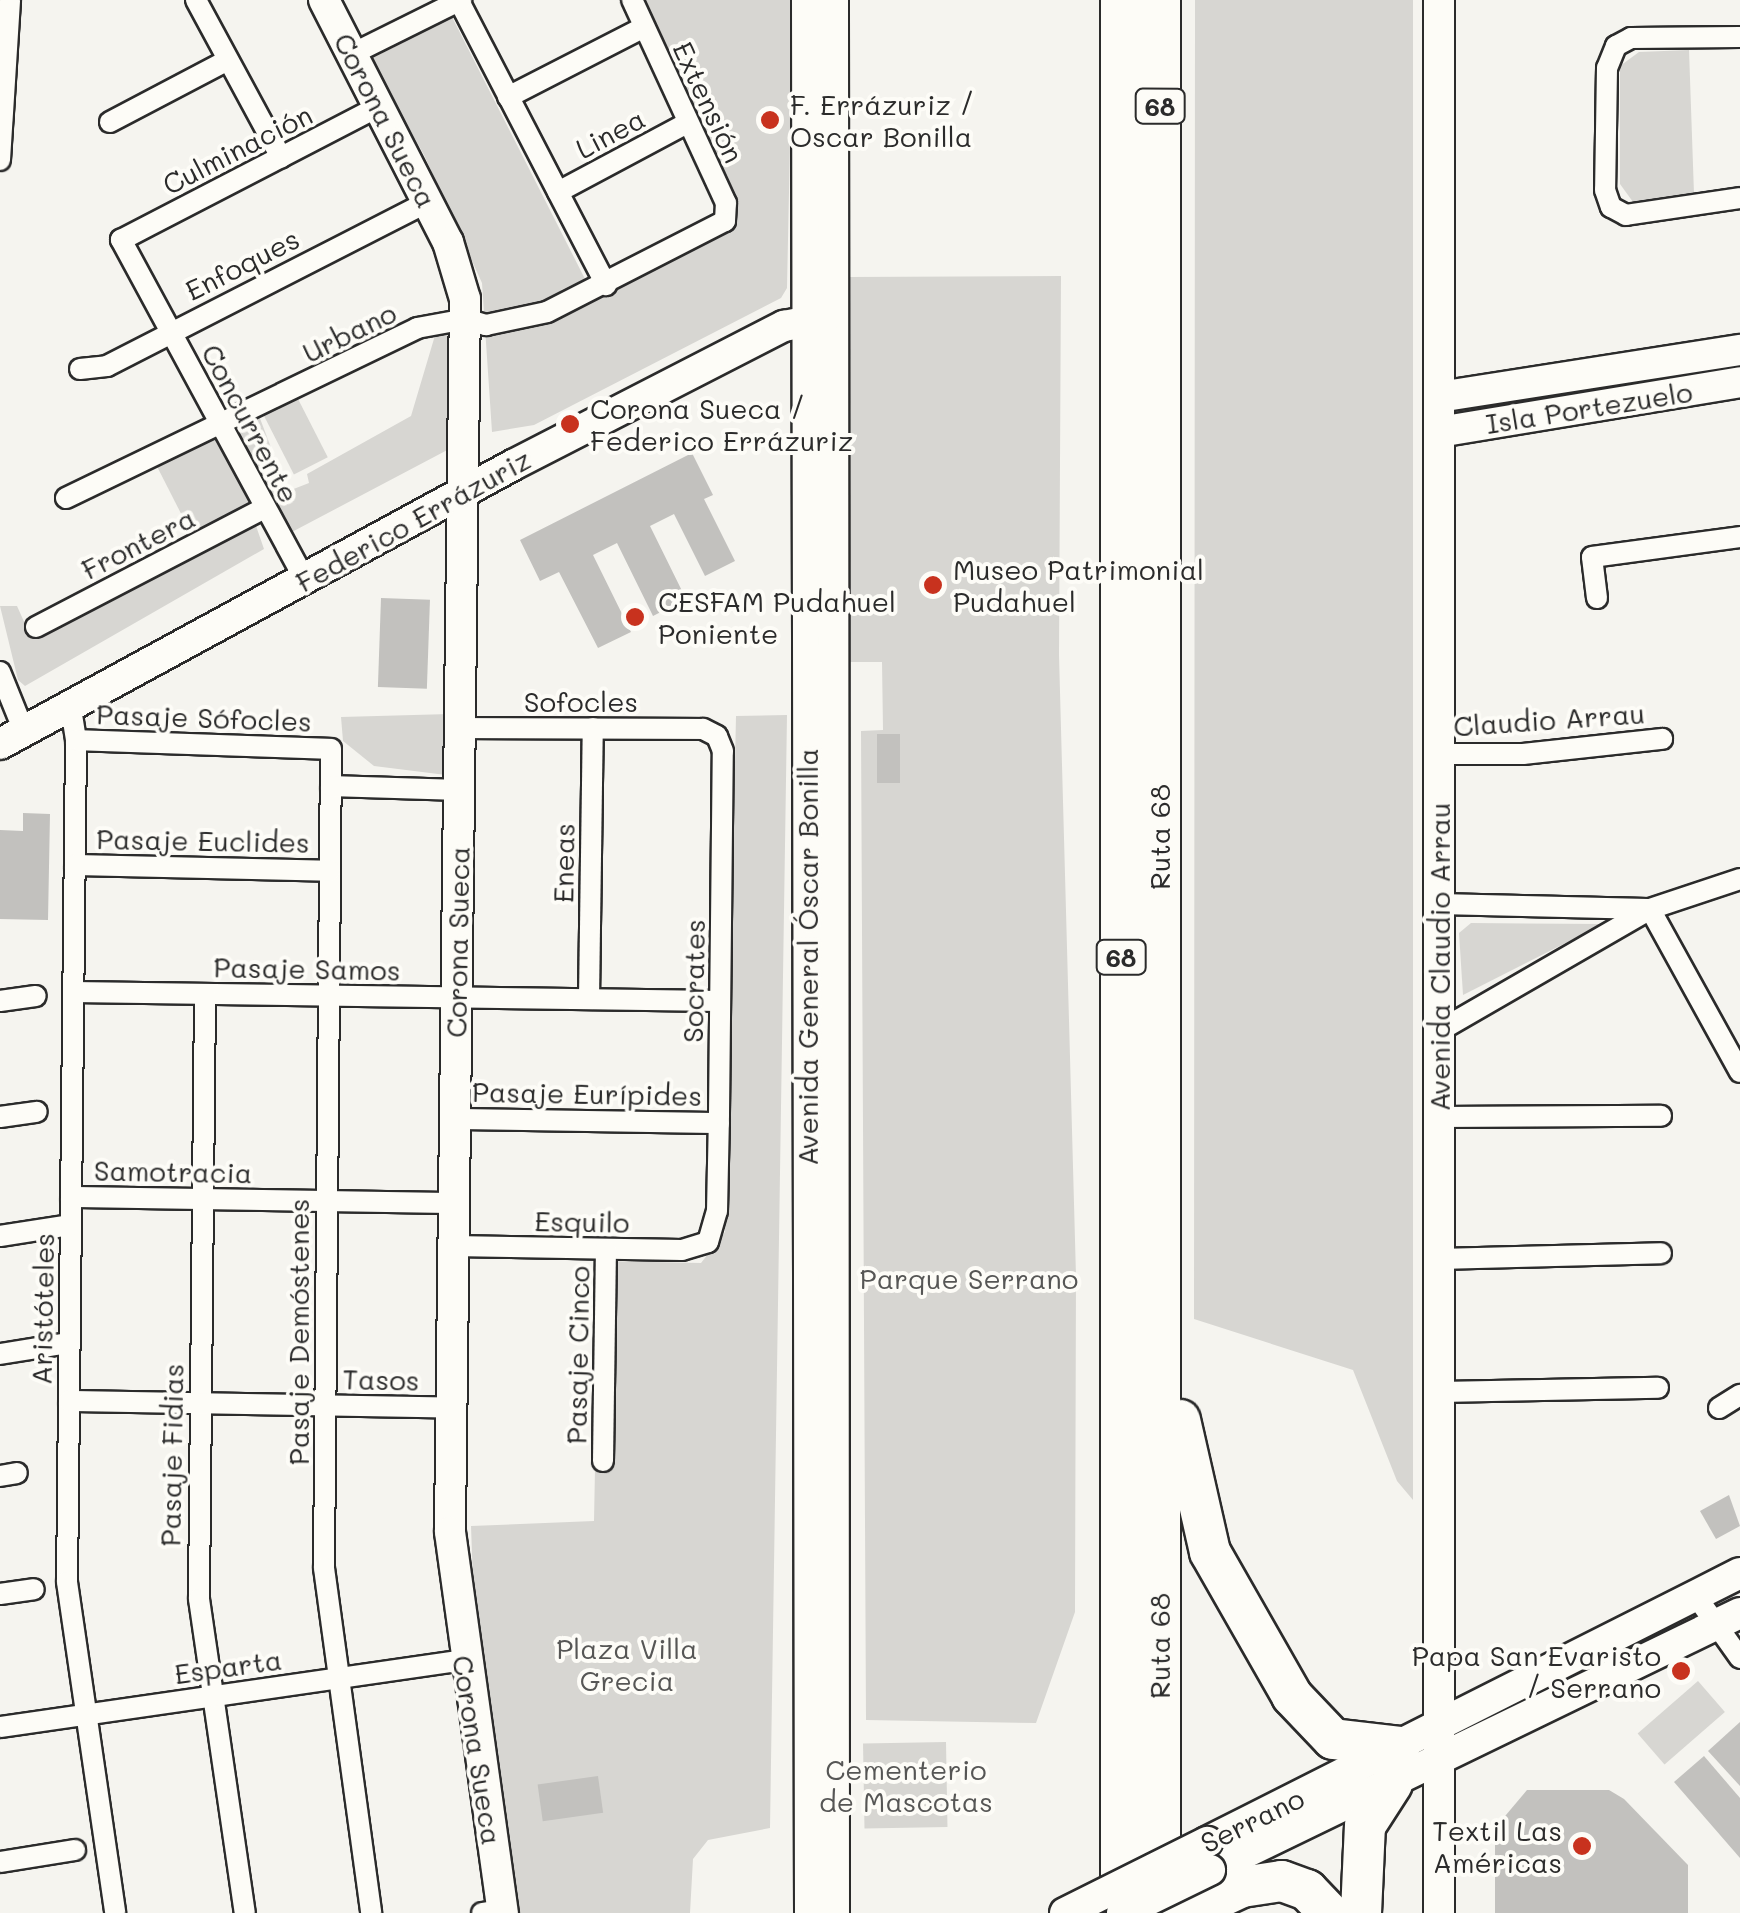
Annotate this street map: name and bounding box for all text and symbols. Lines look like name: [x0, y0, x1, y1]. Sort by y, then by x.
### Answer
street label: Corona Sueca: [328, 27, 444, 213]
street label: Extensión: [666, 36, 752, 168]
road number: 68: [1132, 86, 1188, 126]
place label: F. Errázuriz / Oscar Bonilla: [790, 87, 974, 153]
street label: Culminación: [157, 97, 317, 201]
street label: Linea: [570, 101, 650, 165]
marker: F. Errázuriz / Oscar Bonilla: [759, 109, 781, 131]
street label: Enfoques: [179, 221, 305, 307]
street label: Urbano: [297, 295, 401, 369]
street label: Concurrente: [195, 338, 307, 508]
street label: Isla Portezuelo: [1483, 374, 1695, 440]
place label: Corona Sueca / Federico Errázuriz: [590, 391, 853, 457]
marker: Corona Sueca / Federico Errázuriz: [559, 413, 581, 435]
street label: Federico Errázuriz: [290, 441, 536, 599]
street label: Frontera: [76, 500, 200, 586]
place label: Museo Patrimonial Pudahuel: [953, 552, 1204, 618]
marker: Museo Patrimonial Pudahuel: [922, 574, 944, 596]
place label: CESFAM Pudahuel Poniente: [658, 584, 896, 650]
marker: CESFAM Pudahuel Poniente: [622, 604, 648, 630]
street label: Sofocles: [524, 684, 638, 718]
street label: Pasaje Sófocles: [96, 696, 312, 738]
street label: Claudio Arrau: [1452, 696, 1646, 742]
street label: Avenida General Óscar Bonilla: [790, 748, 824, 1166]
street label: Ruta 68: [1142, 784, 1176, 890]
street label: Avenida Claudio Arrau: [1422, 803, 1456, 1111]
street label: Pasaje Euclides: [96, 821, 310, 859]
street label: Eneas: [546, 823, 580, 903]
street label: Corona Sueca: [439, 846, 475, 1038]
street label: Socrates: [675, 919, 711, 1043]
road number: 68: [1094, 937, 1148, 977]
street label: Pasaje Samos: [213, 950, 401, 986]
street label: Pasaje Eurípides: [472, 1074, 702, 1112]
street label: Samotracia: [94, 1153, 252, 1189]
street label: Pasaje Demóstenes: [281, 1199, 315, 1465]
street label: Esquilo: [534, 1203, 630, 1239]
street label: Aristóteles: [24, 1233, 60, 1385]
park label: Parque Serrano: [860, 1261, 1078, 1295]
street label: Pasaje Cinco: [559, 1265, 595, 1445]
street label: Tasos: [342, 1362, 420, 1396]
street label: Pasaje Fidias: [153, 1363, 189, 1547]
street label: Ruta 68: [1142, 1593, 1176, 1699]
park label: Plaza Villa Grecia: [556, 1631, 698, 1697]
place label: Papa San Evaristo / Serrano: [1412, 1638, 1661, 1704]
street label: Esparta: [172, 1642, 284, 1690]
street label: Corona Sueca: [446, 1653, 510, 1847]
marker: Papa San Evaristo / Serrano: [1670, 1660, 1692, 1682]
park label: Cementerio de Mascotas: [819, 1752, 993, 1818]
street label: Serrano: [1195, 1781, 1309, 1859]
place label: Textil Las Américas: [1432, 1813, 1562, 1879]
marker: Textil Las Américas: [1571, 1835, 1593, 1857]

